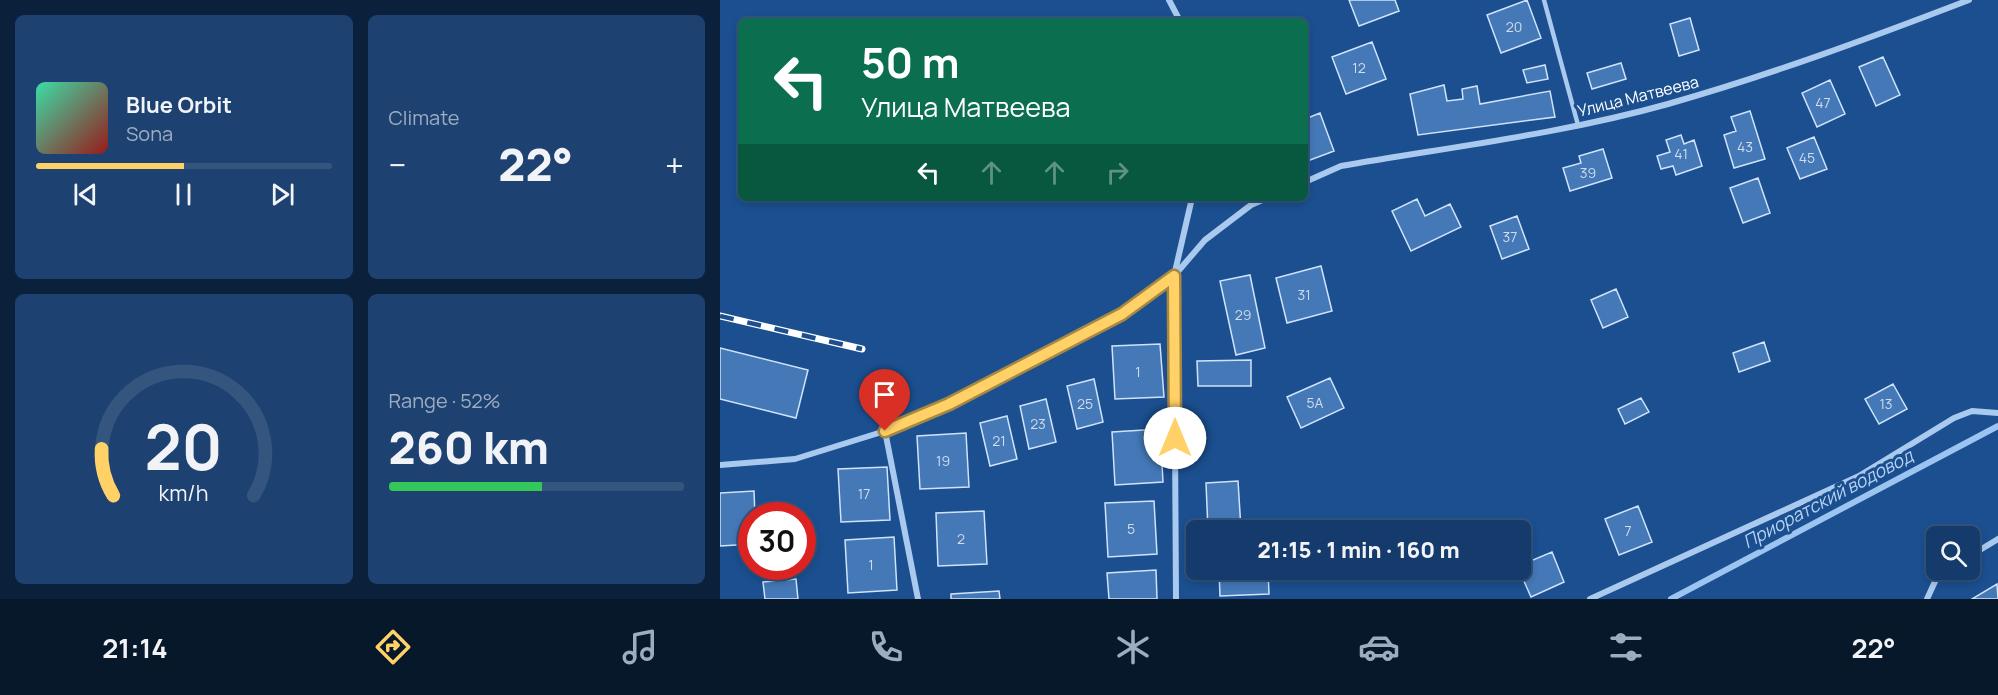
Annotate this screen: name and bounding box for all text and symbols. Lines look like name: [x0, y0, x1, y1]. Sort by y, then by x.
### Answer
house number: 20: [1506, 17, 1522, 36]
text: 50 m: [861, 33, 959, 91]
icon: left: [762, 42, 840, 120]
house number: 12: [1352, 58, 1366, 77]
street label: Улица Матвеева: [1575, 70, 1701, 122]
text: Улица Матвеева: [861, 88, 1070, 125]
text: Blue Orbit: [126, 90, 232, 120]
house number: 47: [1815, 93, 1831, 112]
text: Climate: [389, 104, 460, 131]
text: Sona: [126, 120, 173, 147]
text: 22°: [498, 133, 573, 195]
house number: 43: [1737, 137, 1753, 156]
text: −: [389, 142, 406, 187]
text: +: [665, 142, 684, 187]
house number: 41: [1674, 144, 1688, 163]
house number: 45: [1799, 148, 1815, 167]
icon: left: [912, 156, 945, 189]
icon: ahead: [975, 156, 1008, 189]
icon: ahead: [1038, 156, 1071, 189]
icon: right: [1101, 156, 1134, 189]
house number: 39: [1580, 163, 1596, 182]
icon: previous: [69, 178, 102, 211]
icon: pause: [167, 178, 200, 211]
icon: next: [266, 178, 299, 211]
house number: 37: [1503, 227, 1517, 246]
house number: 31: [1297, 285, 1311, 304]
house number: 29: [1235, 305, 1251, 324]
house number: 1: [1135, 362, 1141, 381]
pin: [859, 369, 910, 431]
icon: arrive: [868, 378, 901, 411]
text: Range · 52%: [389, 387, 501, 414]
house number: 5А: [1307, 393, 1324, 412]
house number: 25: [1077, 394, 1093, 413]
house number: 13: [1879, 394, 1893, 413]
text: 20: [145, 403, 223, 489]
position arrow: [1143, 406, 1207, 470]
house number: 23: [1030, 414, 1046, 433]
text: 260 km: [389, 416, 549, 478]
house number: 21: [992, 431, 1006, 450]
water label: Приоратский водовод: [1738, 443, 1918, 553]
house number: 19: [936, 451, 950, 470]
text: km/h: [159, 478, 209, 507]
house number: 17: [858, 484, 870, 503]
speed limit sign: 30: [738, 502, 816, 580]
house number: 5: [1127, 519, 1135, 538]
house number: 7: [1624, 521, 1632, 540]
map controls: [1926, 526, 1980, 580]
button: search: [1926, 526, 1980, 580]
house number: 2: [957, 529, 965, 548]
text: 21:15 · 1 min · 160 m: [1257, 535, 1460, 565]
house number: 1: [868, 555, 874, 574]
icon: directions: [372, 626, 414, 668]
icon: music: [619, 626, 661, 668]
icon: phone: [865, 626, 907, 668]
icon: climate: [1112, 626, 1154, 668]
icon: car: [1358, 626, 1400, 668]
icon: filters: [1605, 626, 1647, 668]
text: 21:14: [102, 629, 168, 666]
text: 22°: [1851, 629, 1896, 666]

